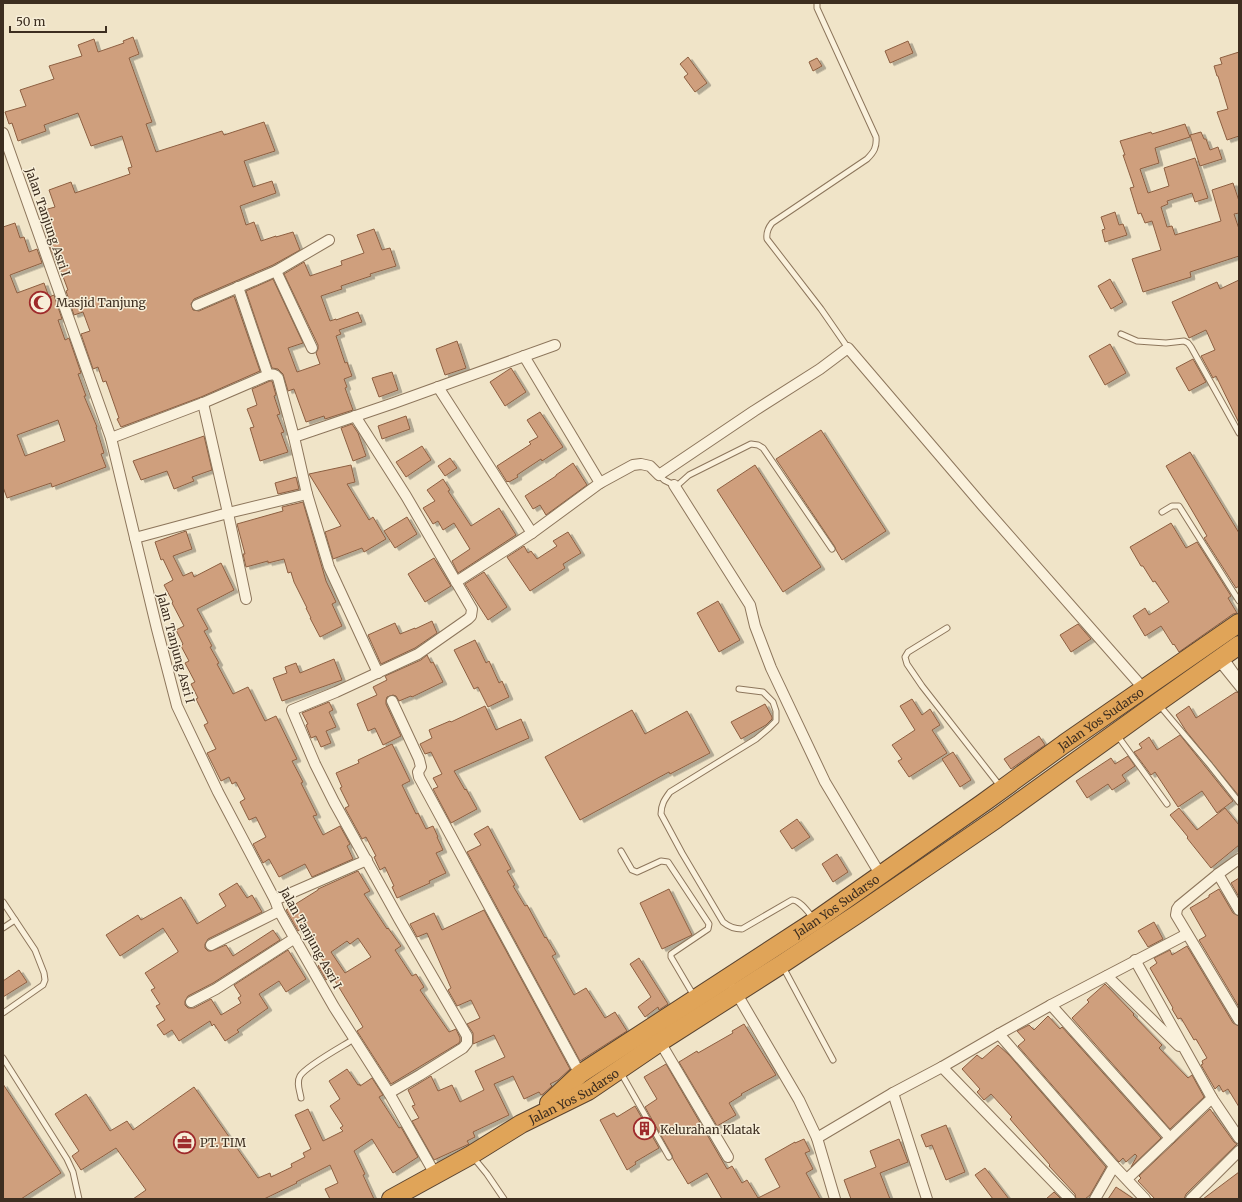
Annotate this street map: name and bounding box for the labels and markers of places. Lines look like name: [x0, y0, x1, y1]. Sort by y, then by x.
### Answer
mosque icon: Masjid Tanjung: [28, 289, 54, 315]
place label: Masjid Tanjung: [56, 295, 147, 310]
building icon: Kelurahan Klatak: [631, 1116, 657, 1142]
place label: Kelurahan Klatak: [660, 1122, 761, 1137]
office icon: PT. TIM: [171, 1129, 197, 1155]
place label: PT. TIM: [200, 1135, 246, 1150]

